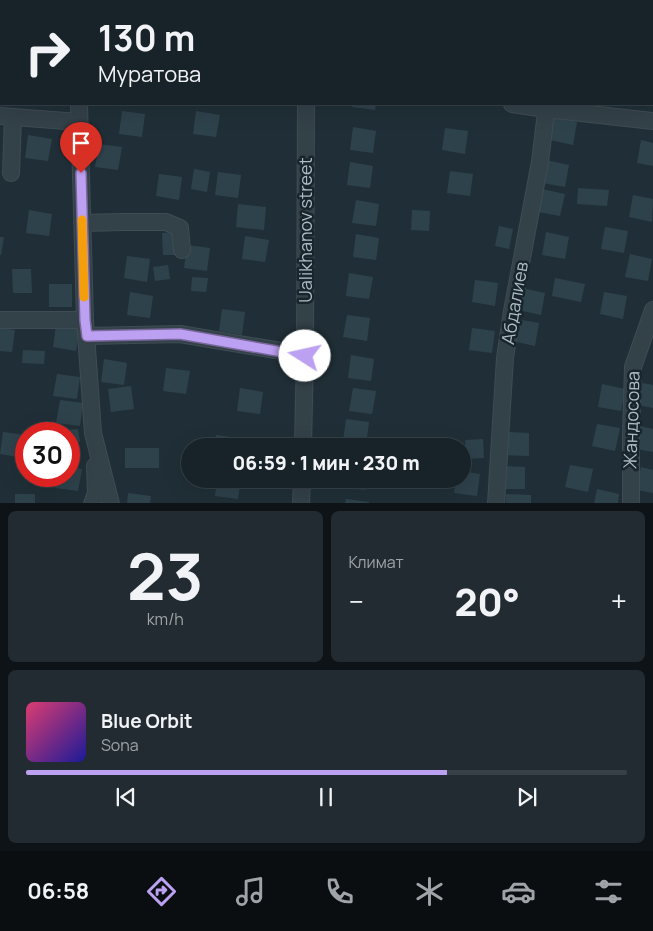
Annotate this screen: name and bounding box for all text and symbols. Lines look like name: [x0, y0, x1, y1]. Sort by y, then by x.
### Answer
text: 130 m: [98, 14, 195, 62]
icon: right: [15, 20, 80, 85]
text: Муратова: [98, 59, 201, 89]
pin: [60, 122, 102, 173]
icon: arrive: [67, 129, 95, 157]
street label: Ualikhanov street: [293, 157, 317, 303]
street label: Абдалиев: [495, 259, 533, 346]
position arrow: [278, 329, 330, 381]
street label: Жандосова: [617, 371, 645, 469]
speed limit sign: 30: [15, 422, 80, 487]
text: 06:59 · 1 мин · 230 m: [232, 450, 420, 476]
text: 23: [127, 531, 204, 620]
text: Климат: [349, 551, 404, 573]
text: 20°: [454, 575, 520, 627]
text: −: [349, 582, 364, 620]
text: +: [611, 582, 627, 620]
text: km/h: [147, 608, 184, 630]
text: Blue Orbit: [101, 708, 193, 734]
text: Sona: [101, 734, 139, 756]
icon: previous: [112, 783, 140, 811]
icon: pause: [312, 783, 340, 811]
icon: next: [513, 783, 541, 811]
icon: directions: [144, 874, 179, 909]
icon: music: [233, 874, 268, 909]
icon: phone: [322, 874, 357, 909]
icon: climate: [412, 874, 447, 909]
icon: car: [501, 874, 536, 909]
icon: filters: [591, 874, 626, 909]
text: 06:58: [27, 876, 89, 906]

